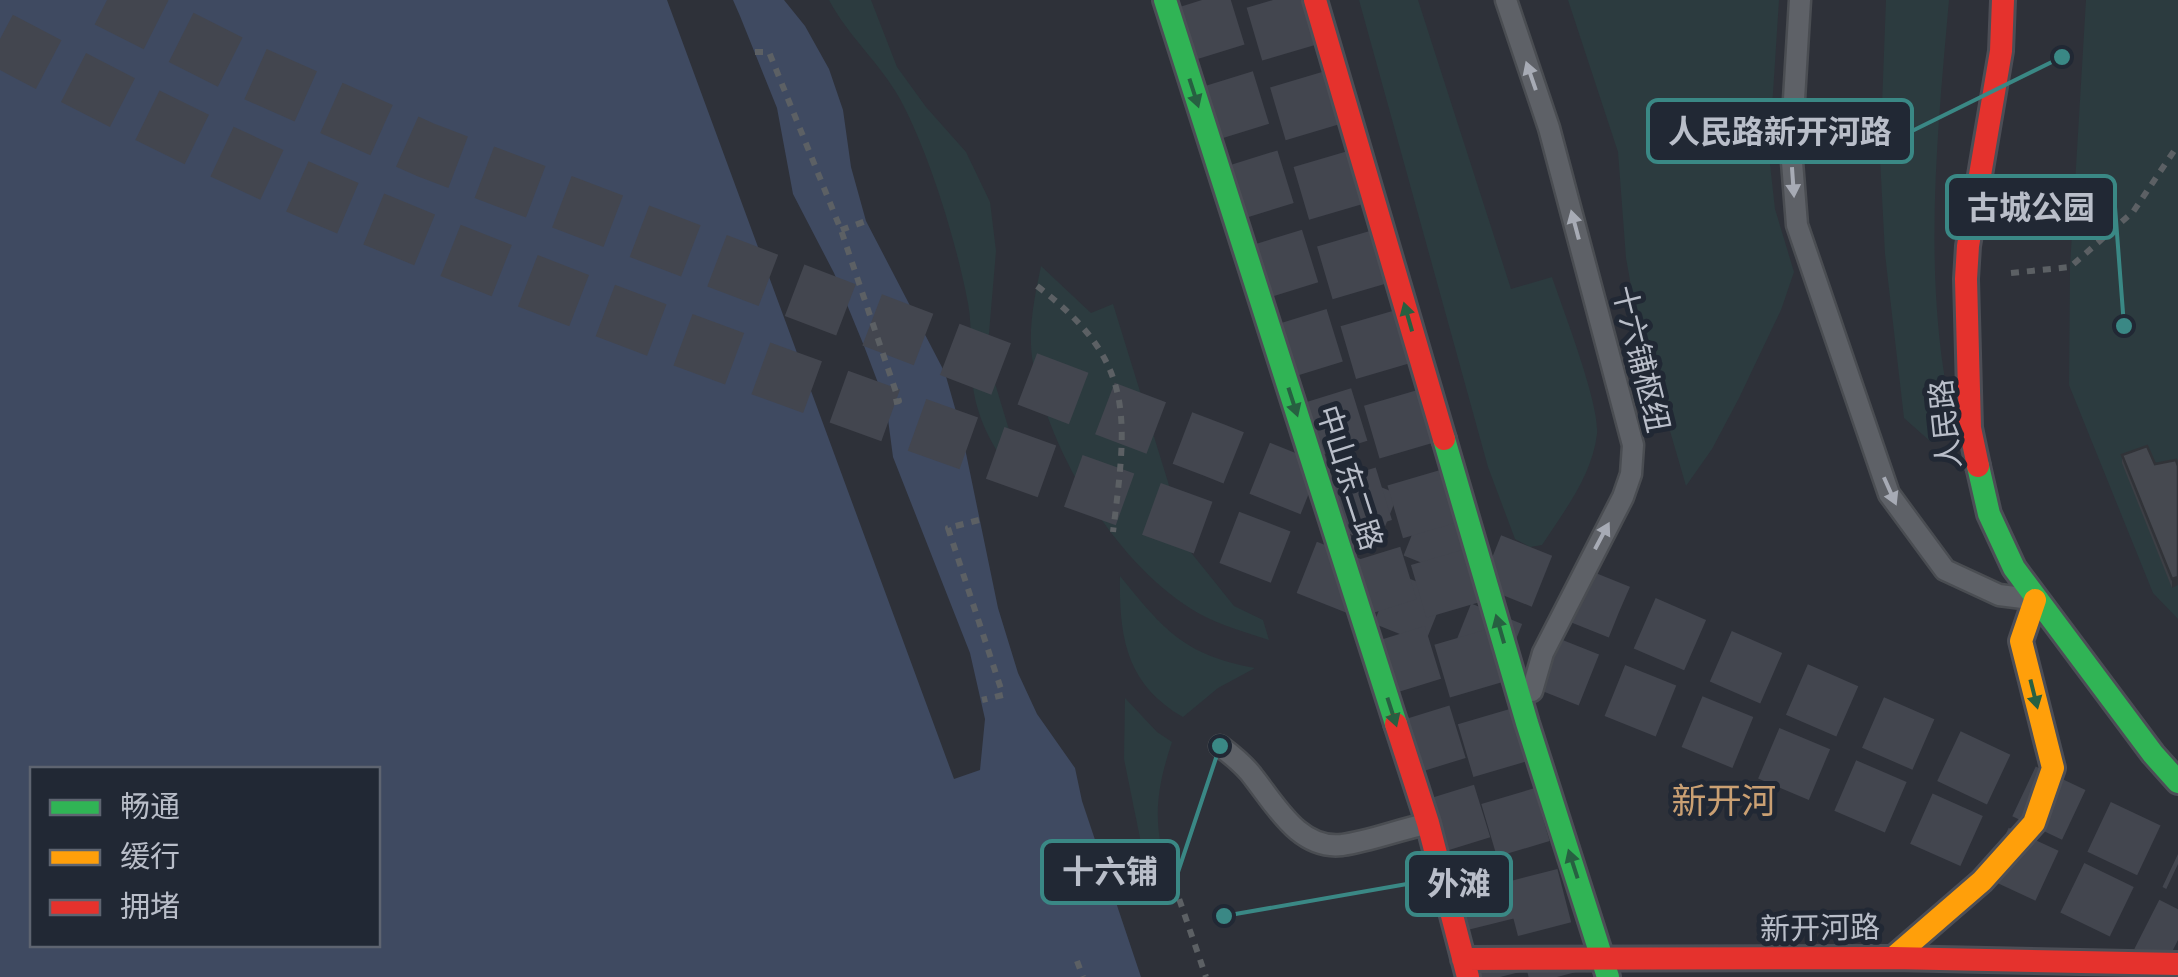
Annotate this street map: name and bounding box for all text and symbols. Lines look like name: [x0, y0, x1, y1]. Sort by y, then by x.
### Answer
one-way arrow: [1523, 60, 1538, 90]
one-way arrow: [1188, 78, 1203, 108]
callout: 人民路新开河路: [1648, 100, 1912, 162]
text: 人民路新开河路: [1668, 114, 1892, 152]
one-way arrow: [1785, 166, 1801, 198]
callout: 古城公园: [1947, 176, 2115, 238]
text: 古城公园: [1967, 190, 2095, 228]
one-way arrow: [1567, 209, 1583, 240]
street label: 十六铺枢纽: [1604, 282, 1676, 436]
one-way arrow: [1400, 302, 1416, 333]
street label: 人民路: [1923, 377, 1969, 471]
one-way arrow: [1286, 388, 1301, 418]
street label: 中山东二路: [1308, 401, 1390, 555]
one-way arrow: [1882, 476, 1898, 506]
one-way arrow: [1593, 522, 1610, 551]
one-way arrow: [1492, 614, 1507, 644]
one-way arrow: [2026, 679, 2042, 710]
one-way arrow: [1385, 697, 1400, 728]
legend: [30, 767, 380, 947]
district label: 新开河: [1671, 781, 1777, 823]
text: 畅通: [120, 789, 180, 826]
text: 缓行: [120, 839, 180, 876]
callout: 十六铺: [1042, 841, 1178, 903]
one-way arrow: [1565, 848, 1580, 878]
callout: 外滩: [1407, 853, 1511, 915]
text: 十六铺: [1062, 854, 1158, 892]
text: 外滩: [1427, 866, 1491, 904]
text: 拥堵: [120, 889, 180, 926]
street label: 新开河路: [1760, 909, 1880, 949]

